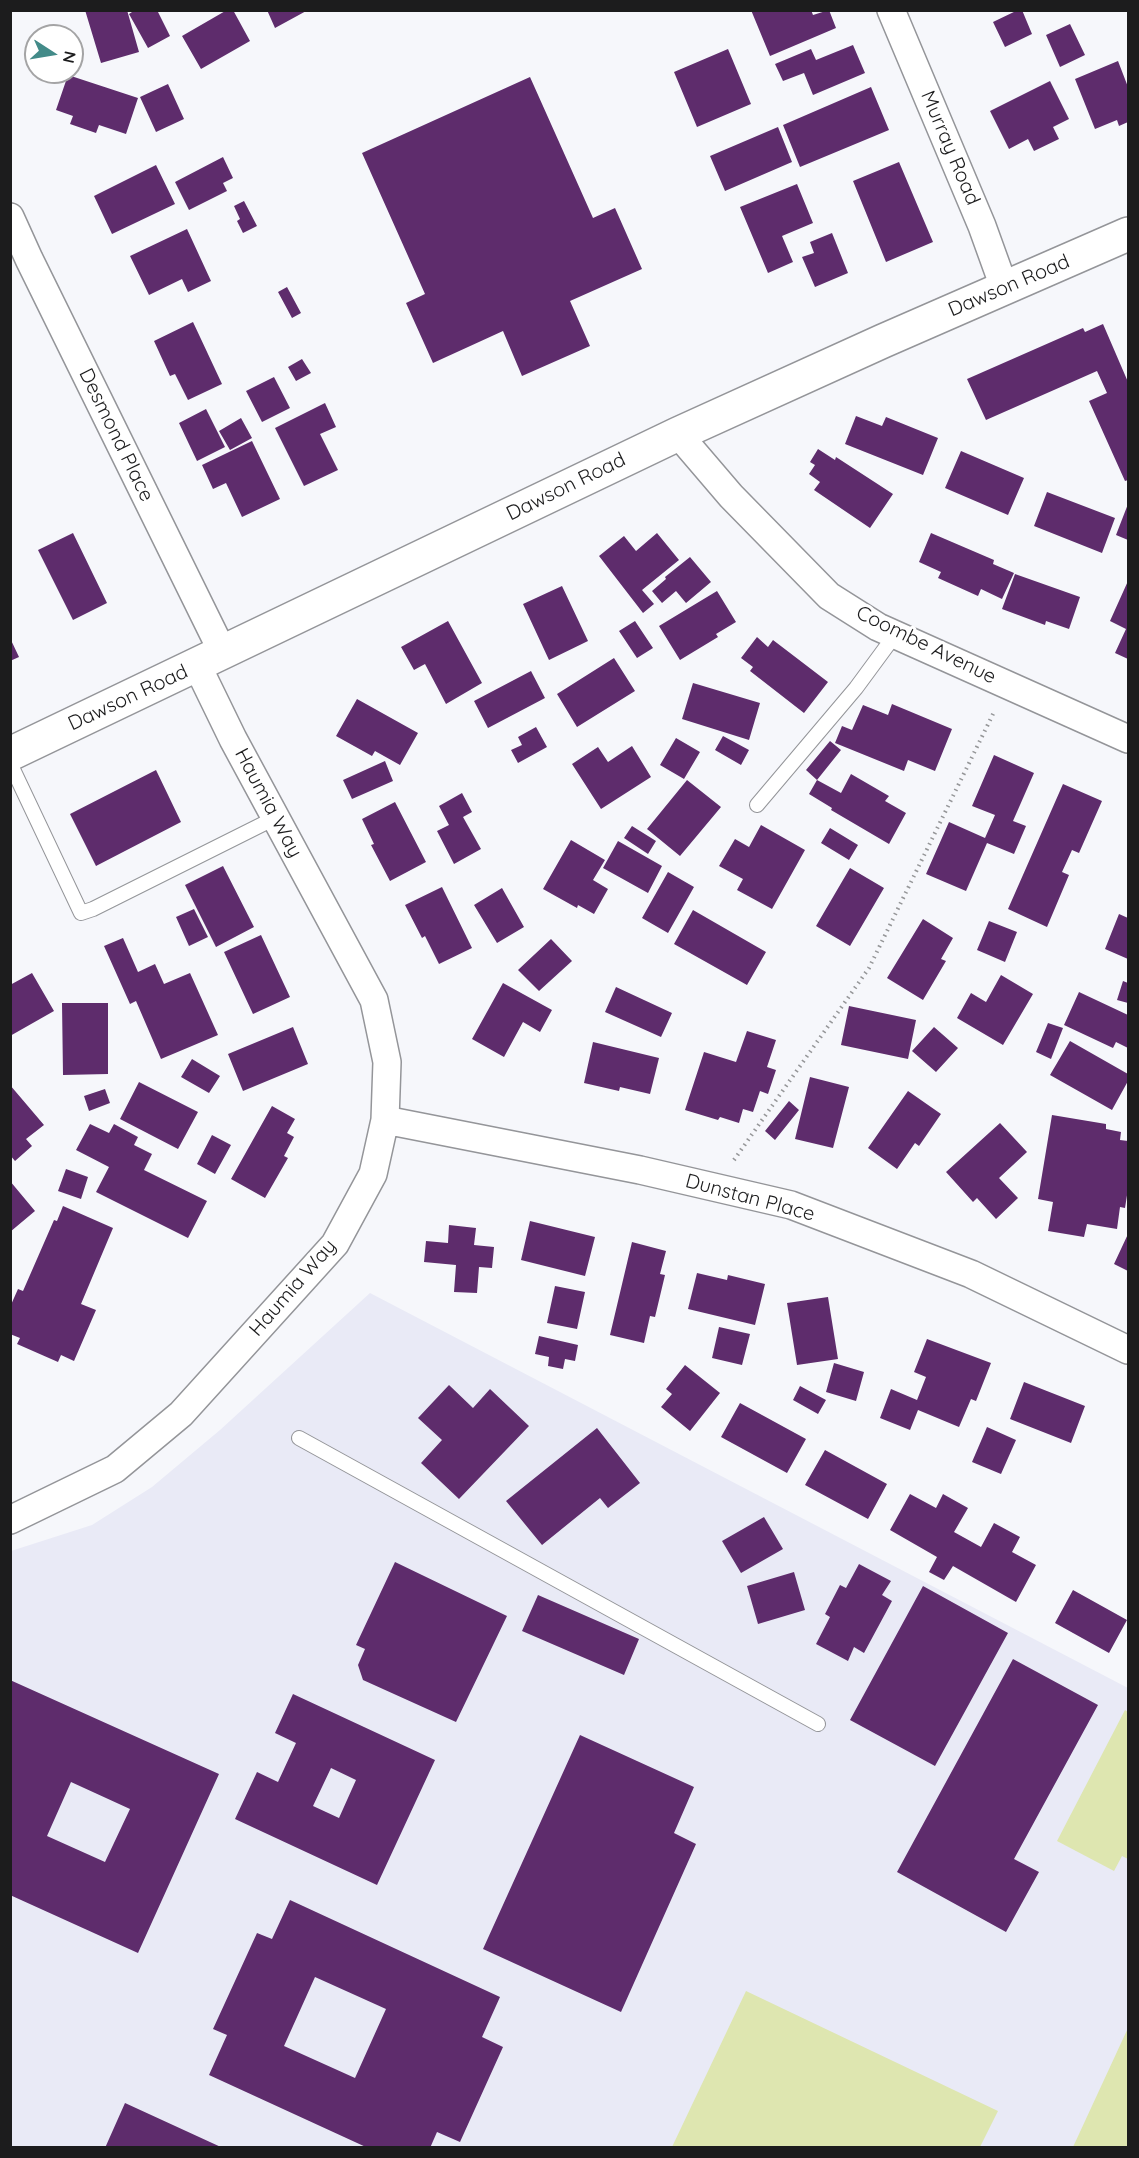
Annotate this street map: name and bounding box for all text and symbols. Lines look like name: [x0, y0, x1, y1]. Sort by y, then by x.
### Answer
north arrow: [24, 24, 84, 84]
text: N: [59, 49, 81, 65]
street label: Murray Road: [915, 87, 985, 209]
street label: Dawson Road: [945, 250, 1073, 322]
street label: Desmond Place: [73, 365, 159, 505]
street label: Dawson Road: [503, 448, 629, 526]
street label: Coombe Avenue: [852, 601, 1000, 689]
street label: Dawson Road: [64, 660, 192, 736]
street label: Haumia Way: [229, 744, 307, 862]
street label: Dunstan Place: [683, 1169, 817, 1227]
street label: Haumia Way: [244, 1235, 342, 1341]

